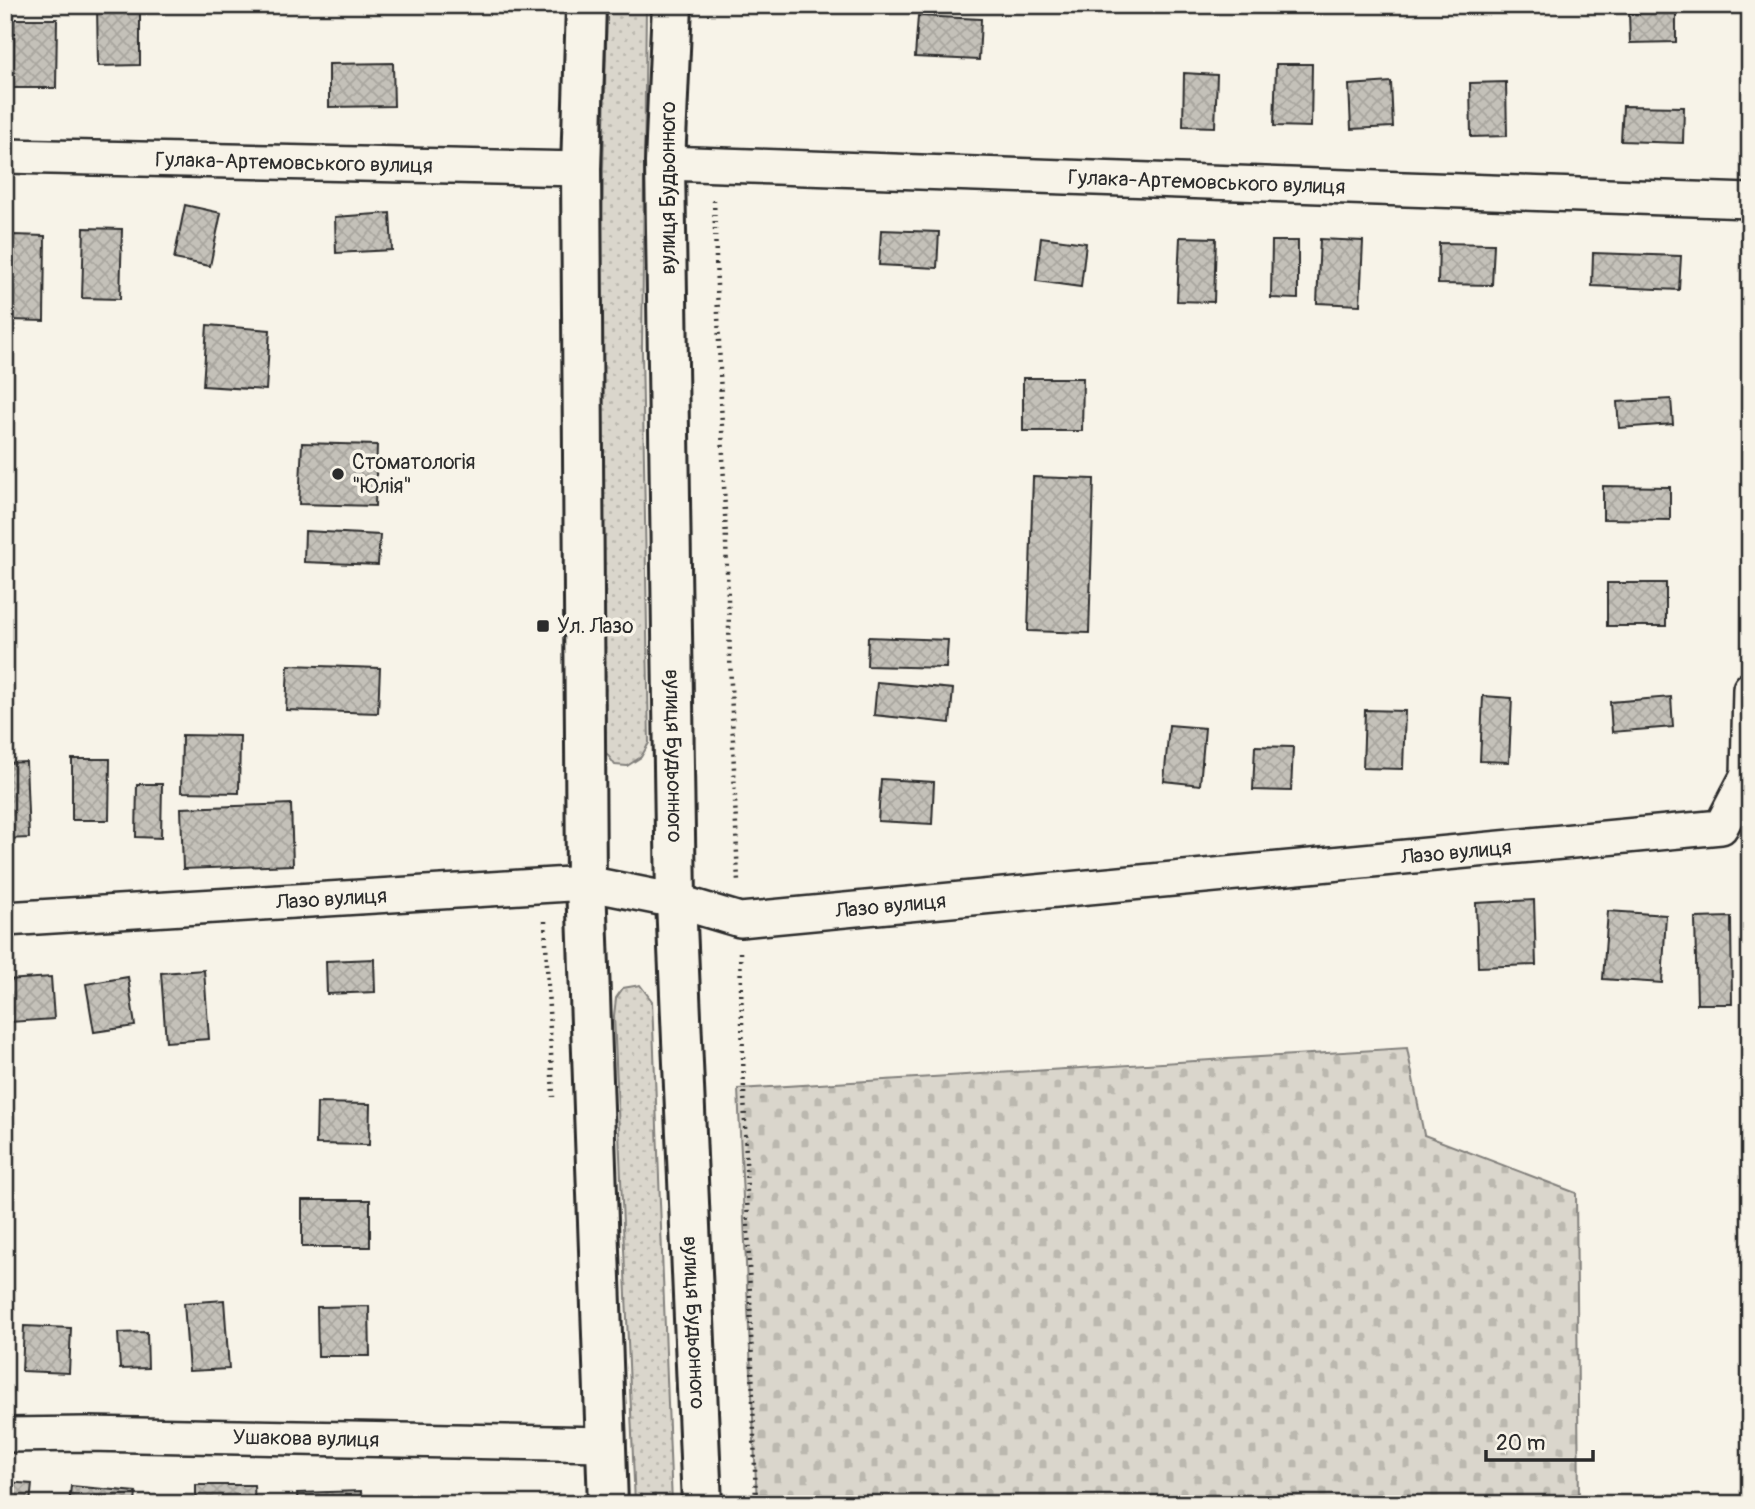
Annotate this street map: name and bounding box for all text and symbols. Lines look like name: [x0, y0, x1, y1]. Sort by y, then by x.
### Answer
street label: вулиця Будьонного: [655, 101, 682, 275]
street label: Гулака-Артемовського вулиця: [155, 146, 433, 179]
street label: Гулака-Артемовського вулиця: [1067, 164, 1346, 200]
place label: Стоматологія "Юлія": [352, 449, 475, 500]
marker: Стоматологія "Юлія": [330, 466, 346, 482]
place label: Ул. Лазо: [557, 613, 634, 640]
marker: Ул. Лазо: [535, 618, 551, 634]
street label: вулиця Будьонного: [659, 669, 689, 843]
street label: Лазо вулиця: [1399, 833, 1513, 871]
street label: Лазо вулиця: [274, 882, 388, 916]
street label: Лазо вулиця: [833, 887, 947, 924]
street label: вулиця Будьонного: [677, 1235, 711, 1409]
scale bar: [1486, 1418, 1592, 1462]
street label: Ушакова вулиця: [232, 1423, 380, 1453]
text: 20 m: [1496, 1430, 1545, 1457]

